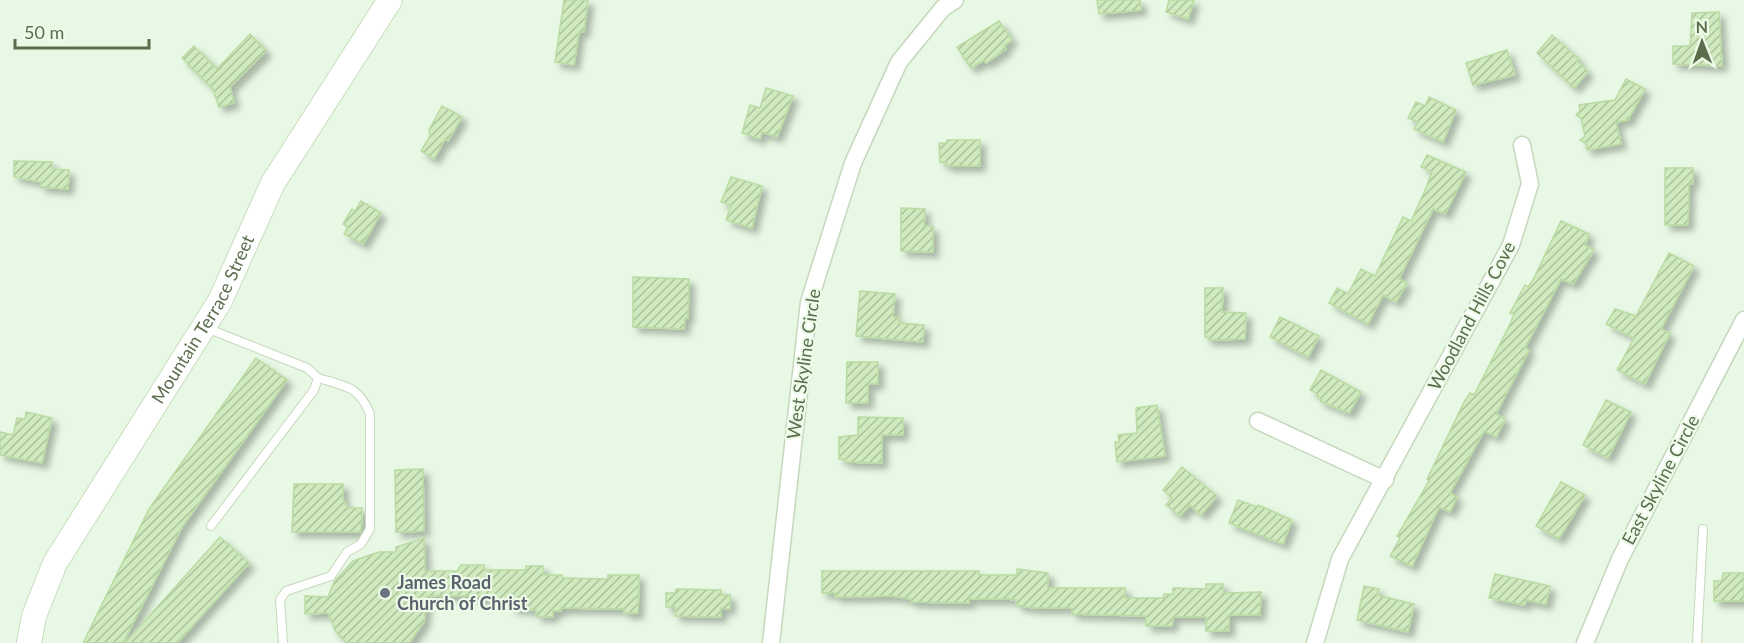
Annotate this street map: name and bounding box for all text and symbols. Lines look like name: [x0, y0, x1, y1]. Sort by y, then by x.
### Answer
scale bar: [15, 12, 148, 50]
north arrow: [1672, 12, 1732, 72]
text: N: [1695, 17, 1708, 36]
text: 50 m: [24, 21, 64, 43]
street label: Mountain Terrace Street: [146, 231, 258, 407]
street label: Woodland Hills Cove: [1423, 237, 1520, 394]
street label: West Skyline Circle: [782, 287, 824, 440]
street label: East Skyline Circle: [1617, 411, 1704, 548]
place label: James Road Church of Christ: [397, 571, 528, 614]
marker: James Road Church of Christ: [378, 586, 392, 600]

